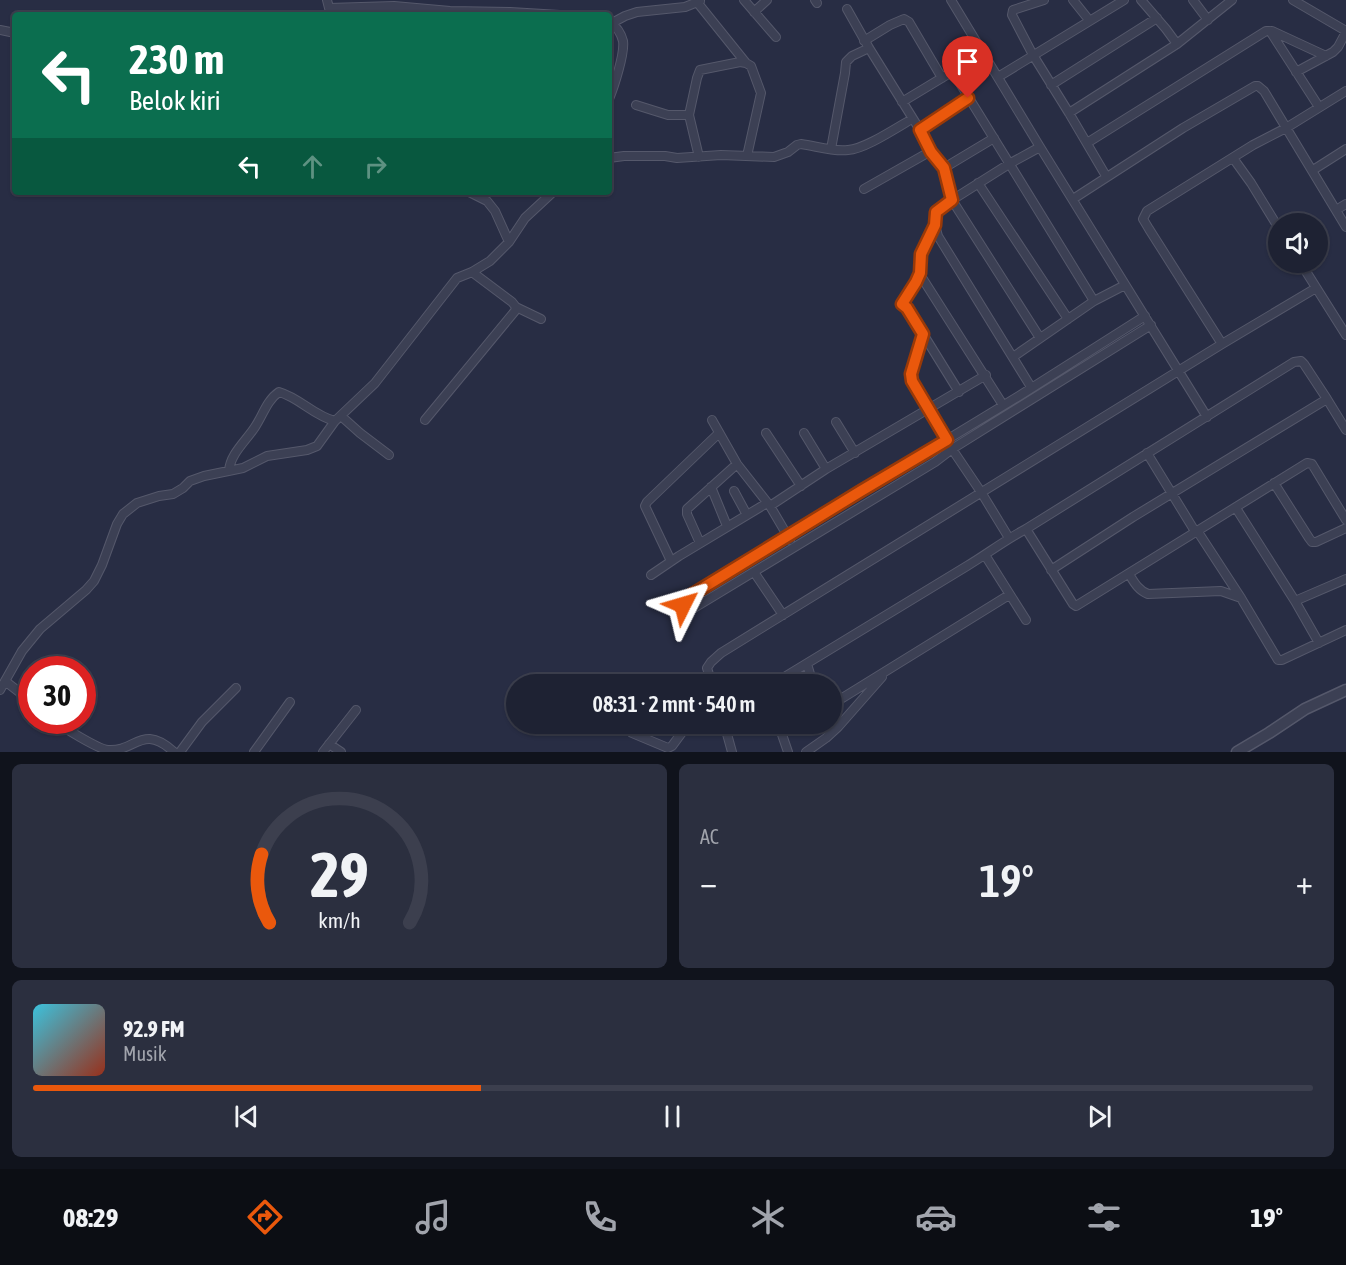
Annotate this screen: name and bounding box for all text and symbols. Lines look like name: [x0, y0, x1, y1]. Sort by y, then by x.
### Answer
text: 230 m: [129, 35, 224, 83]
icon: left: [30, 36, 108, 114]
pin: [942, 36, 993, 98]
icon: arrive: [951, 45, 984, 78]
text: Belok kiri: [129, 85, 221, 116]
icon: left: [233, 150, 266, 183]
icon: ahead: [296, 150, 329, 183]
icon: right: [359, 150, 392, 183]
map controls: [1268, 213, 1328, 273]
button: sound: [1268, 213, 1328, 273]
position arrow: [651, 573, 715, 637]
speed limit sign: 30: [18, 656, 96, 734]
text: 08:31 · 2 mnt · 540 m: [593, 691, 755, 717]
text: AC: [700, 825, 719, 848]
text: 29: [310, 839, 369, 910]
text: 19°: [979, 855, 1034, 907]
text: −: [700, 863, 717, 901]
text: +: [1296, 863, 1313, 901]
text: km/h: [318, 908, 361, 933]
text: 92.9 FM: [123, 1016, 185, 1042]
text: Musik: [123, 1042, 167, 1065]
icon: previous: [230, 1100, 263, 1133]
icon: pause: [656, 1100, 689, 1133]
icon: next: [1083, 1100, 1116, 1133]
icon: directions: [244, 1196, 286, 1238]
icon: music: [412, 1196, 454, 1238]
icon: phone: [579, 1196, 621, 1238]
icon: climate: [747, 1196, 789, 1238]
icon: car: [915, 1196, 957, 1238]
icon: filters: [1083, 1196, 1125, 1238]
text: 08:29: [63, 1202, 118, 1233]
text: 19°: [1250, 1202, 1283, 1233]

